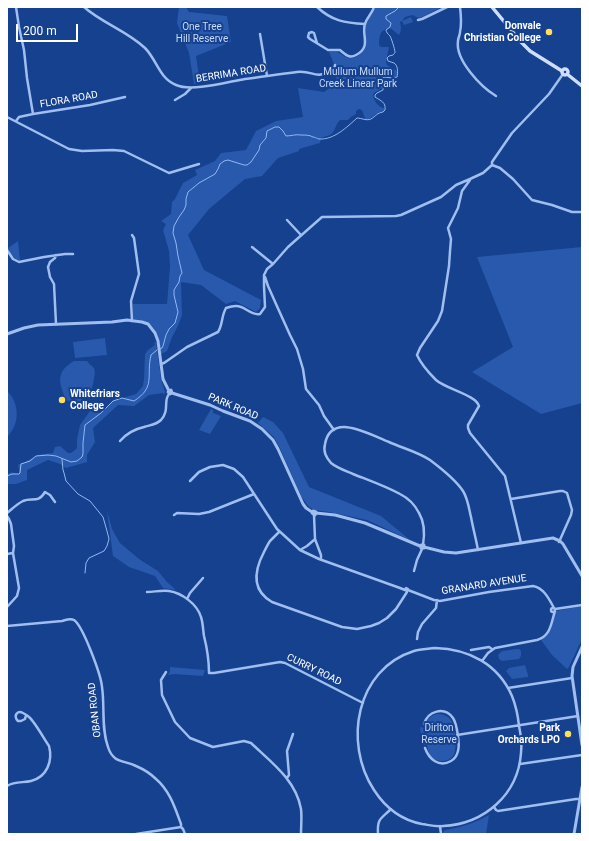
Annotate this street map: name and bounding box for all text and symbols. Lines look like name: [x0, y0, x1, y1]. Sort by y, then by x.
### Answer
scale bar: [18, 16, 80, 42]
place label: Donvale Christian College: [464, 20, 541, 44]
park label: One Tree Hill Reserve: [176, 21, 228, 44]
text: 200 m: [23, 24, 57, 38]
marker: Donvale Christian College: [544, 27, 554, 37]
street label: BERRIMA ROAD: [195, 63, 267, 85]
park label: Mullum Mullum Creek Linear Park: [319, 66, 397, 90]
street label: FLORA ROAD: [39, 89, 99, 111]
place label: Whitefriars College: [70, 388, 120, 412]
street label: PARK ROAD: [206, 391, 260, 423]
marker: Whitefriars College: [57, 395, 67, 405]
street label: GRANARD AVENUE: [441, 572, 527, 598]
street label: CURRY ROAD: [285, 652, 343, 688]
street label: OBAN ROAD: [86, 682, 104, 738]
park label: Dirlton Reserve: [421, 722, 457, 746]
place label: Park Orchards LPO: [498, 722, 560, 746]
marker: Park Orchards LPO: [563, 729, 573, 739]

